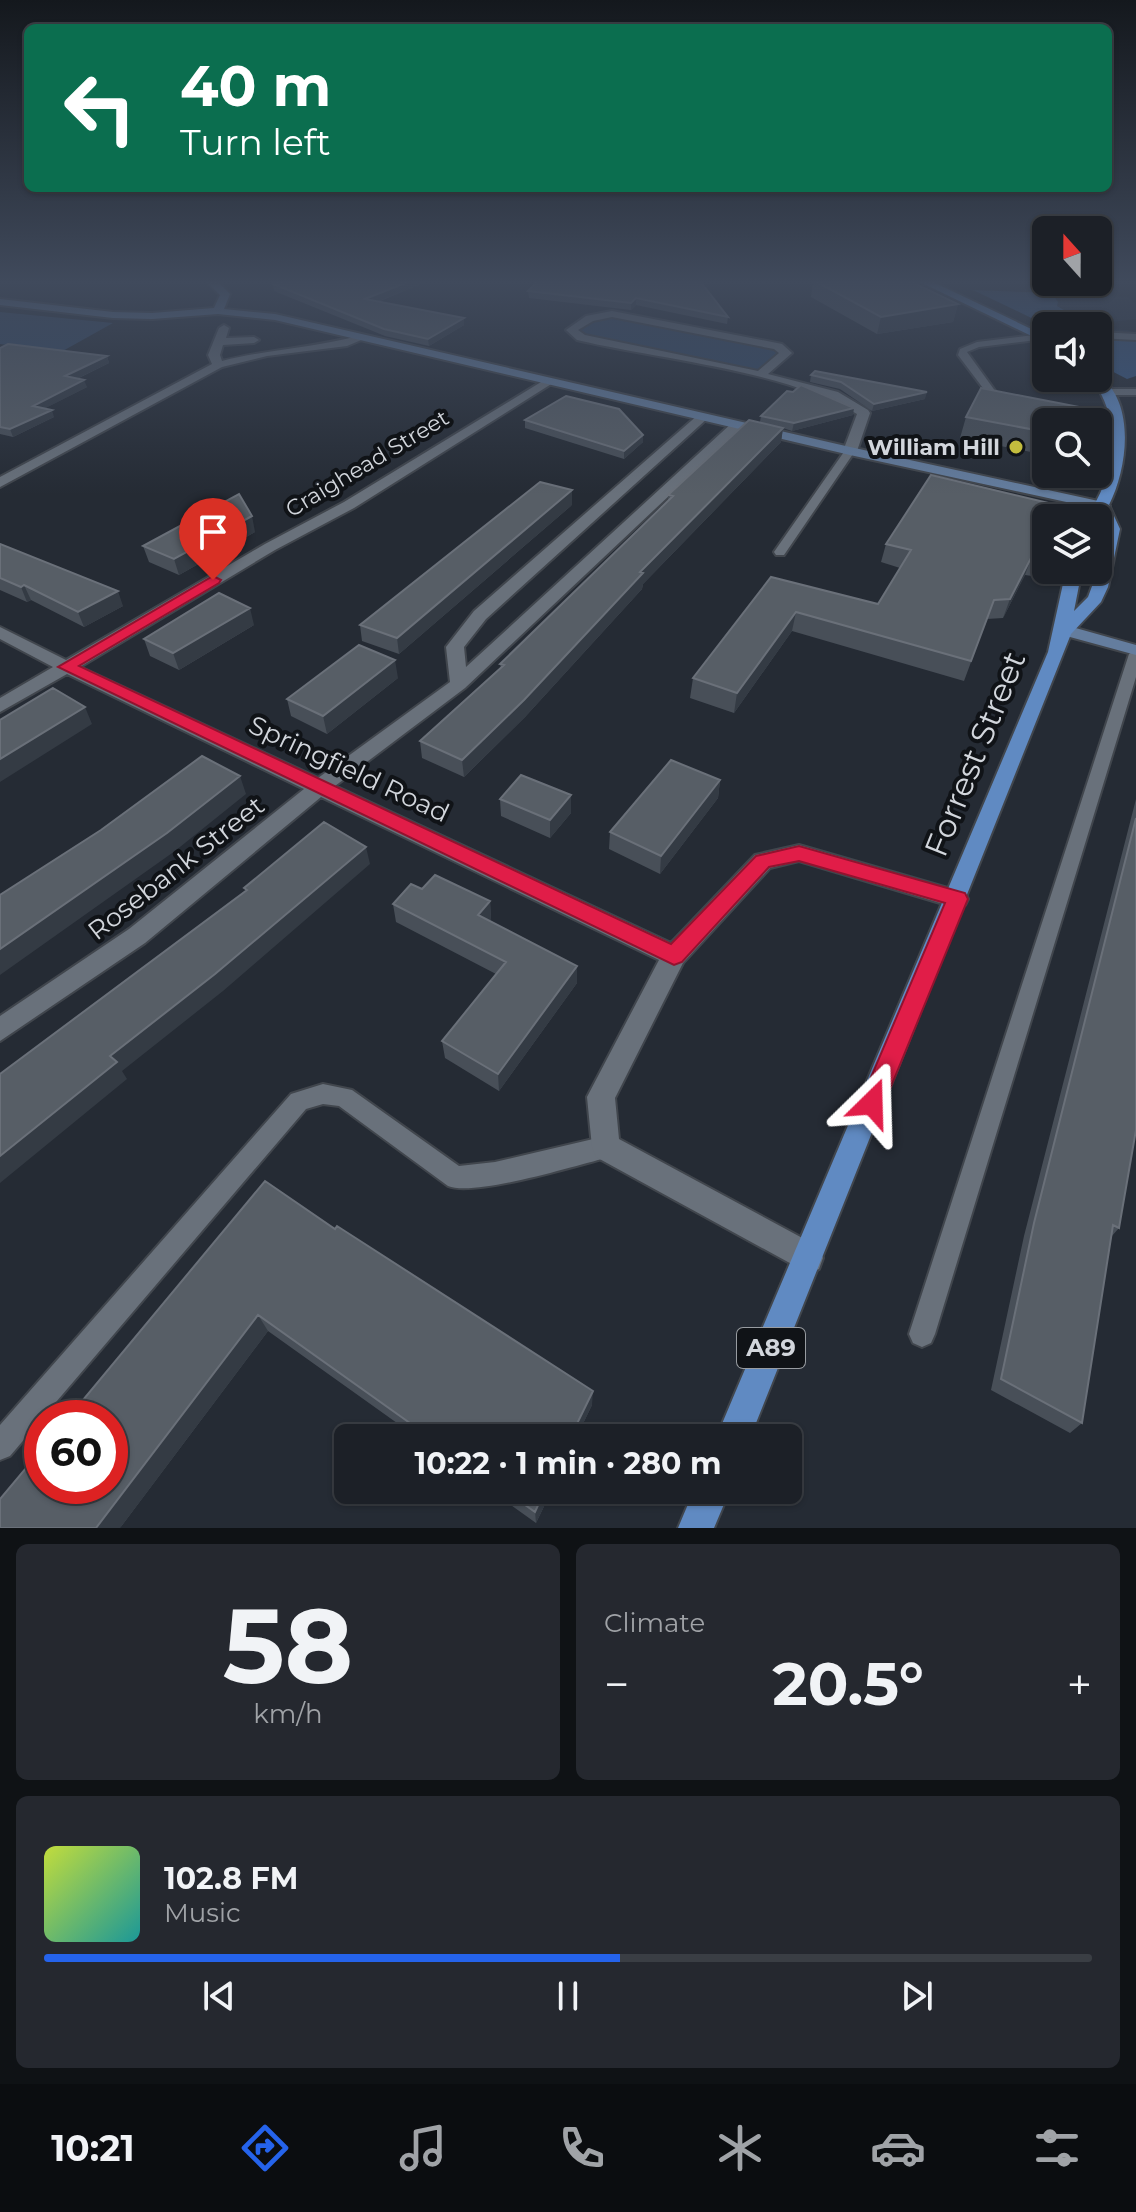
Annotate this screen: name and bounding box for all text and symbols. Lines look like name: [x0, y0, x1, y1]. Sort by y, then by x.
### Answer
text: 40 m: [180, 52, 331, 120]
icon: left: [48, 56, 152, 160]
text: Turn left: [180, 120, 331, 164]
north arrow: [1032, 216, 1112, 296]
map controls: [1032, 216, 1112, 584]
button: sound: [1032, 312, 1112, 392]
street label: Craighead Street: [281, 404, 454, 523]
button: search: [1032, 408, 1112, 488]
place label: William Hill: [868, 434, 1000, 461]
marker: William Hill: [1007, 438, 1025, 456]
pin: [179, 498, 247, 580]
button: layers: [1032, 504, 1112, 584]
icon: arrive: [191, 510, 235, 554]
street label: Forrest Street: [916, 646, 1033, 862]
street label: Springfield Road: [244, 709, 454, 829]
street label: Rosebank Street: [81, 789, 271, 947]
position arrow: [830, 1061, 914, 1145]
road number: A89: [737, 1328, 805, 1368]
speed limit sign: 60: [24, 1400, 128, 1504]
text: 10:22 · 1 min · 280 m: [415, 1445, 721, 1482]
text: 58: [223, 1582, 353, 1709]
text: Climate: [604, 1607, 705, 1639]
text: 20.5°: [772, 1647, 924, 1720]
text: −: [604, 1657, 629, 1711]
text: +: [1067, 1657, 1092, 1711]
text: km/h: [253, 1698, 323, 1730]
text: 102.8 FM: [164, 1860, 298, 1897]
text: Music: [164, 1897, 241, 1929]
icon: previous: [197, 1974, 241, 2018]
icon: pause: [546, 1974, 590, 2018]
icon: next: [895, 1974, 939, 2018]
icon: directions: [237, 2120, 293, 2176]
icon: music: [395, 2120, 451, 2176]
icon: phone: [554, 2120, 610, 2176]
icon: climate: [712, 2120, 768, 2176]
icon: car: [870, 2120, 926, 2176]
icon: filters: [1029, 2120, 1085, 2176]
text: 10:21: [51, 2126, 135, 2170]

